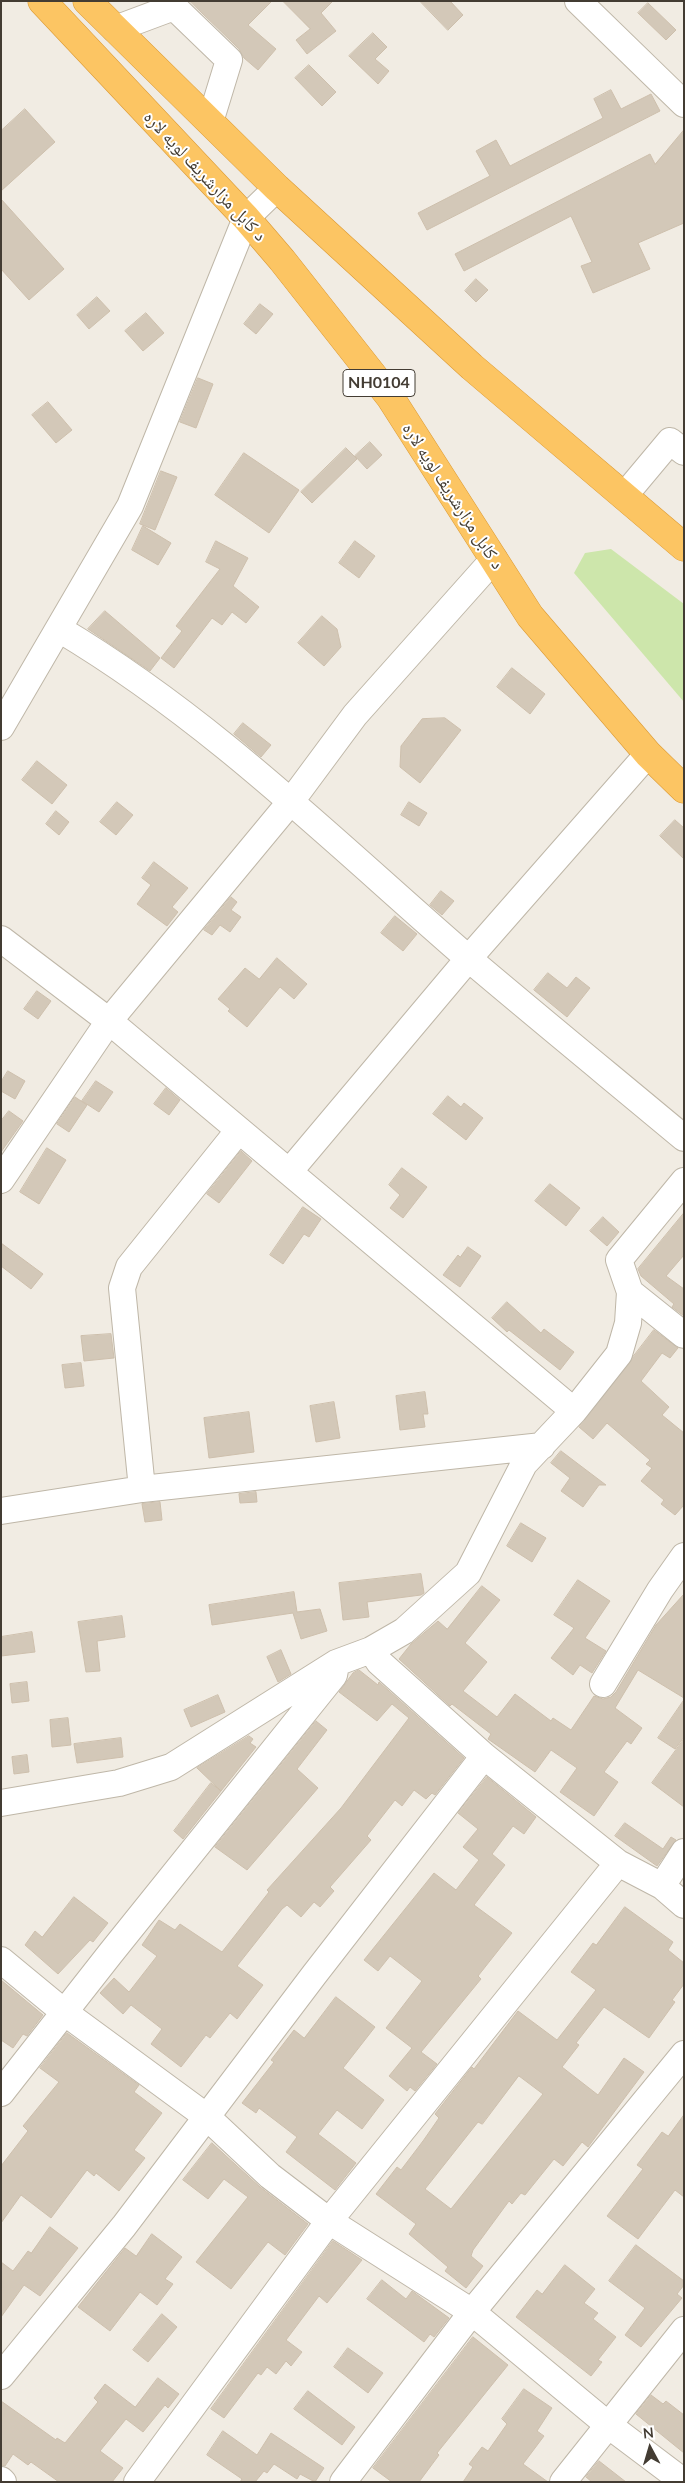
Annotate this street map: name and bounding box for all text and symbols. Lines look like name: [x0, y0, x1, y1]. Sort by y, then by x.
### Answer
street label: د کابل مزارشریف لویه لاره: [139, 106, 271, 246]
road number: NH0104: [343, 369, 415, 396]
street label: د کابل مزارشریف لویه لاره: [398, 419, 508, 573]
north arrow: [625, 2423, 675, 2473]
text: N: [642, 2424, 655, 2442]

